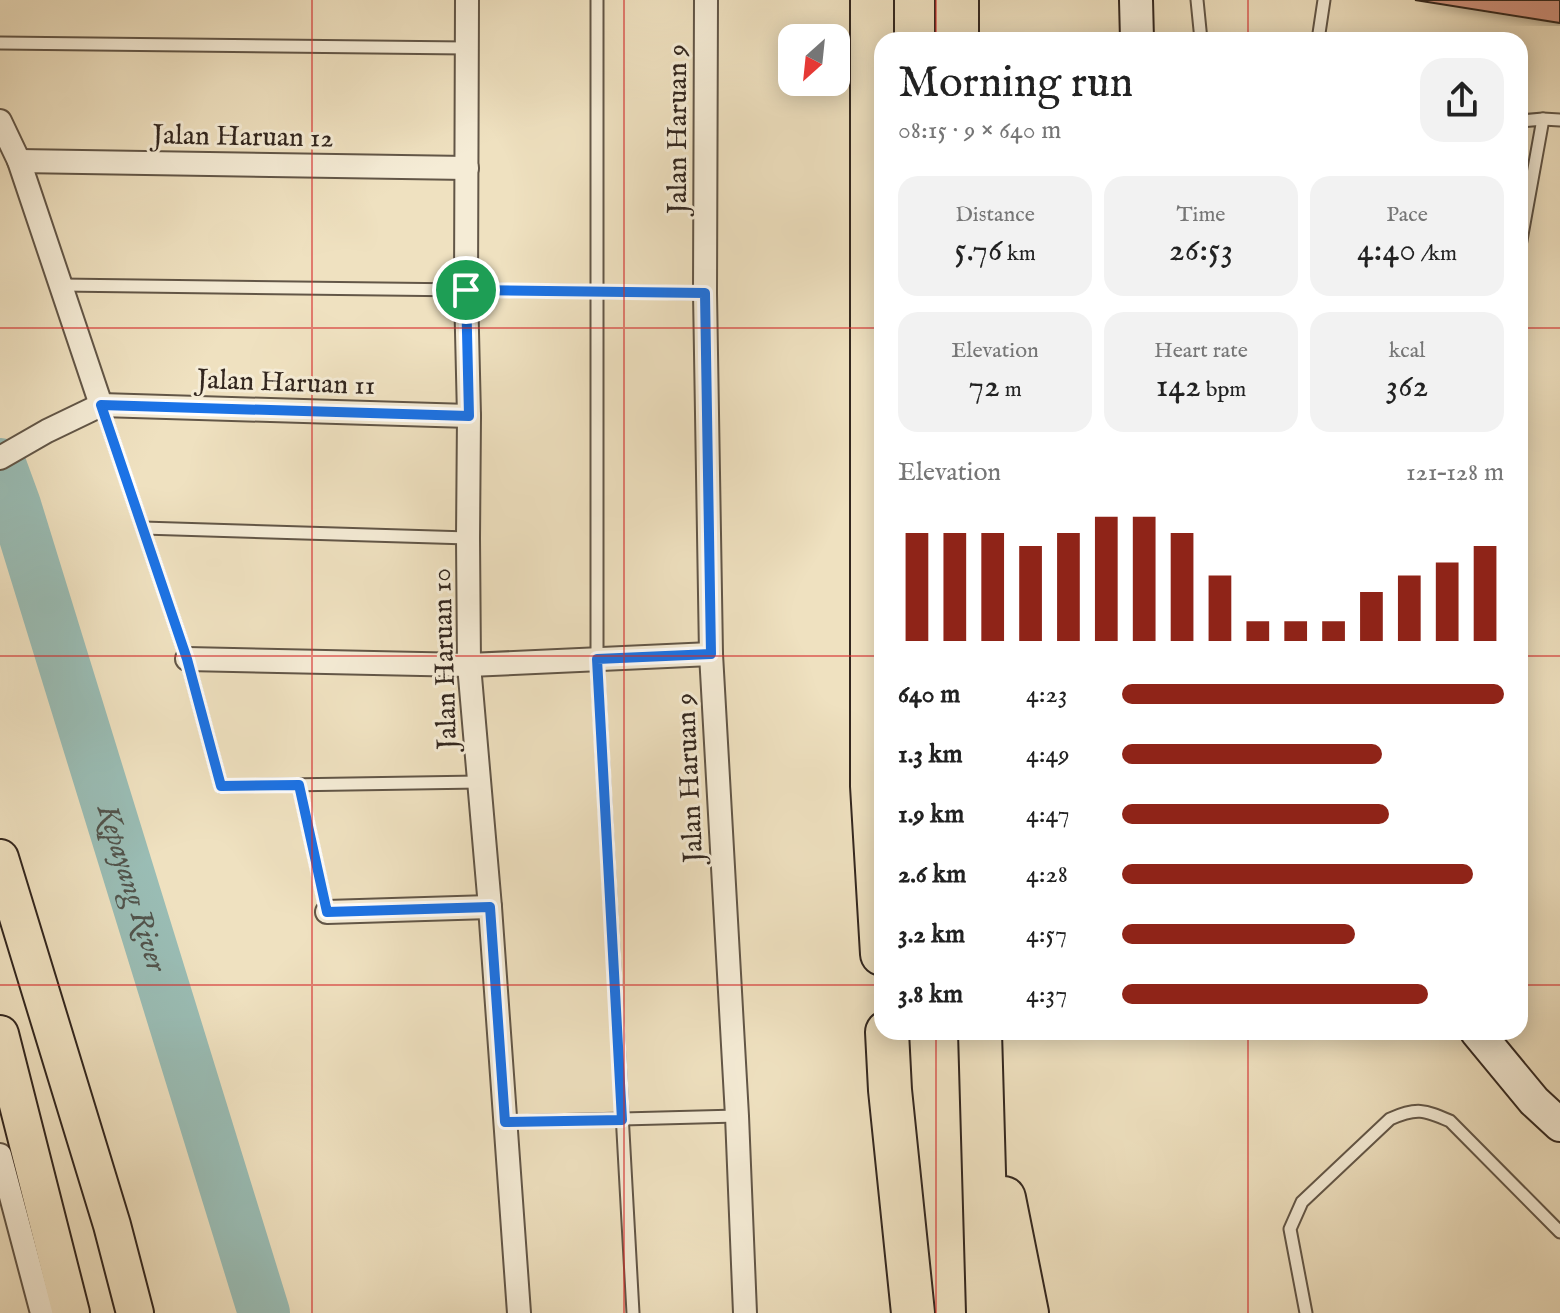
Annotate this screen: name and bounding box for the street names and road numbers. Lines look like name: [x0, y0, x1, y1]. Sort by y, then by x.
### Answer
street label: Jalan Haruan 9: [661, 44, 696, 217]
street label: Jalan Haruan 12: [149, 118, 334, 157]
street label: Jalan Haruan 11: [193, 363, 376, 404]
street label: Jalan Haruan 10: [425, 567, 466, 753]
street label: Jalan Haruan 9: [669, 692, 713, 867]

